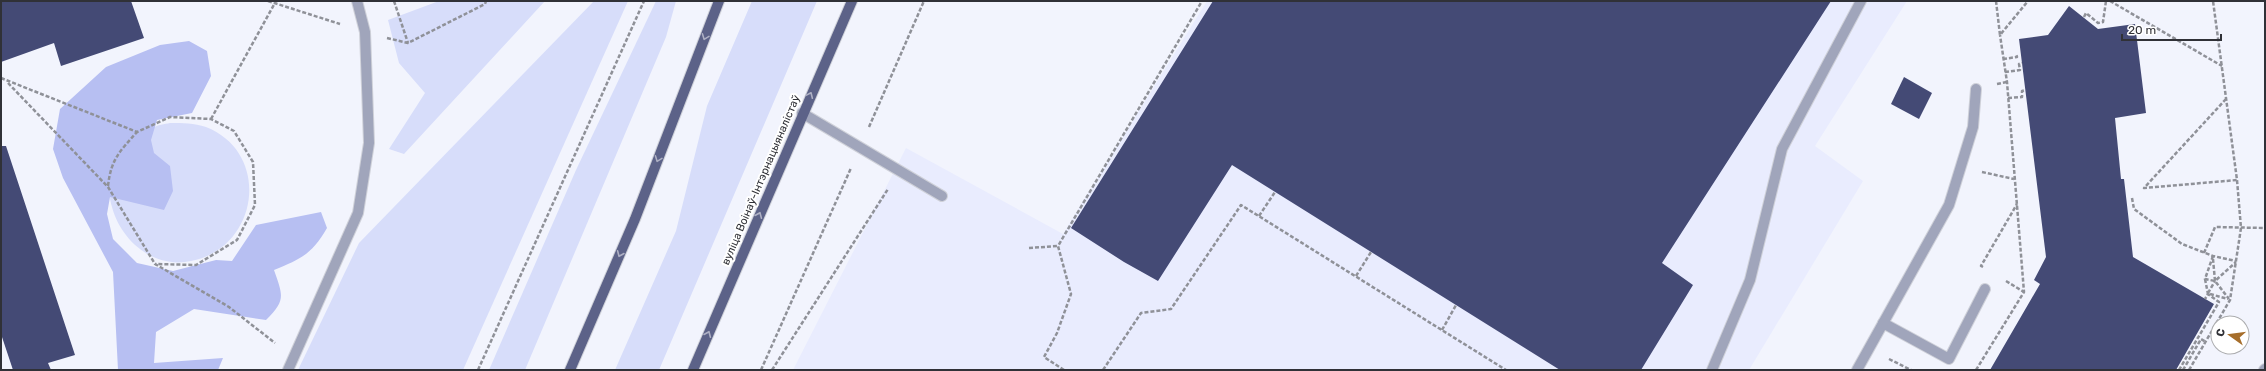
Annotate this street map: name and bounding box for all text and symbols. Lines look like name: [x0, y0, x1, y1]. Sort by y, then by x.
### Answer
scale bar: [2122, 16, 2221, 42]
text: 20 m: [2128, 23, 2156, 37]
one-way arrow: [702, 34, 710, 41]
one-way arrow: [805, 92, 813, 99]
street label: вуліца Воінаў-Інтэрнацыяналістаў: [719, 93, 803, 267]
one-way arrow: [655, 155, 663, 162]
one-way arrow: [754, 211, 762, 219]
one-way arrow: [617, 250, 625, 258]
north arrow: [2210, 315, 2250, 355]
text: С: [2214, 327, 2228, 338]
one-way arrow: [703, 331, 711, 339]

